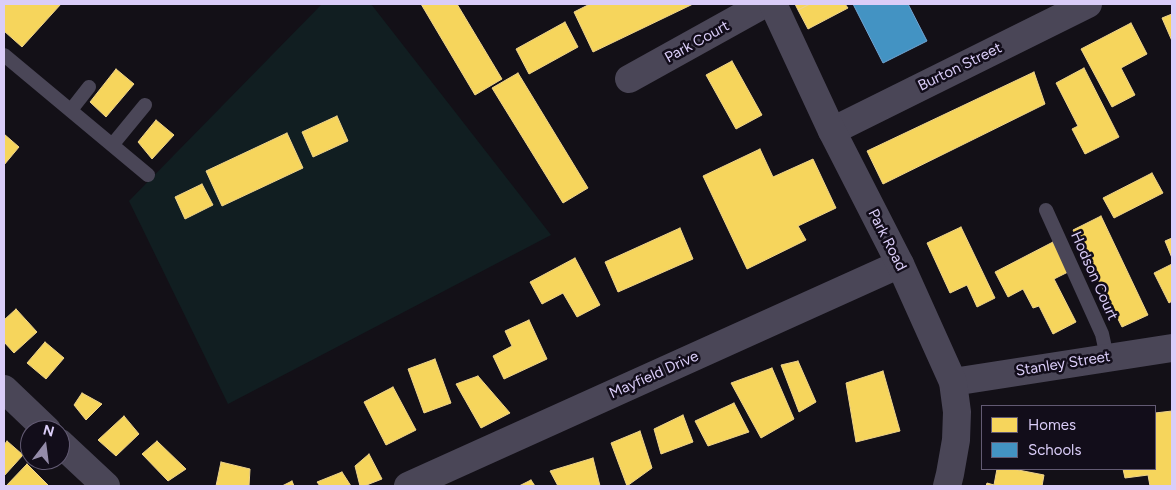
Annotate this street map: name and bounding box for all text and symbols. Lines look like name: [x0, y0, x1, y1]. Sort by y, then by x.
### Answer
street label: Park Court: [662, 17, 732, 67]
street label: Burton Street: [915, 39, 1005, 95]
street label: Park Road: [864, 206, 910, 274]
street label: Hodson Court: [1066, 229, 1122, 323]
street label: Mayfield Drive: [607, 347, 701, 403]
street label: Stanley Street: [1014, 348, 1112, 380]
legend: [981, 405, 1156, 470]
text: Homes: [1028, 416, 1076, 434]
north arrow: [20, 420, 70, 470]
text: N: [41, 421, 56, 441]
text: Schools: [1028, 441, 1081, 459]

